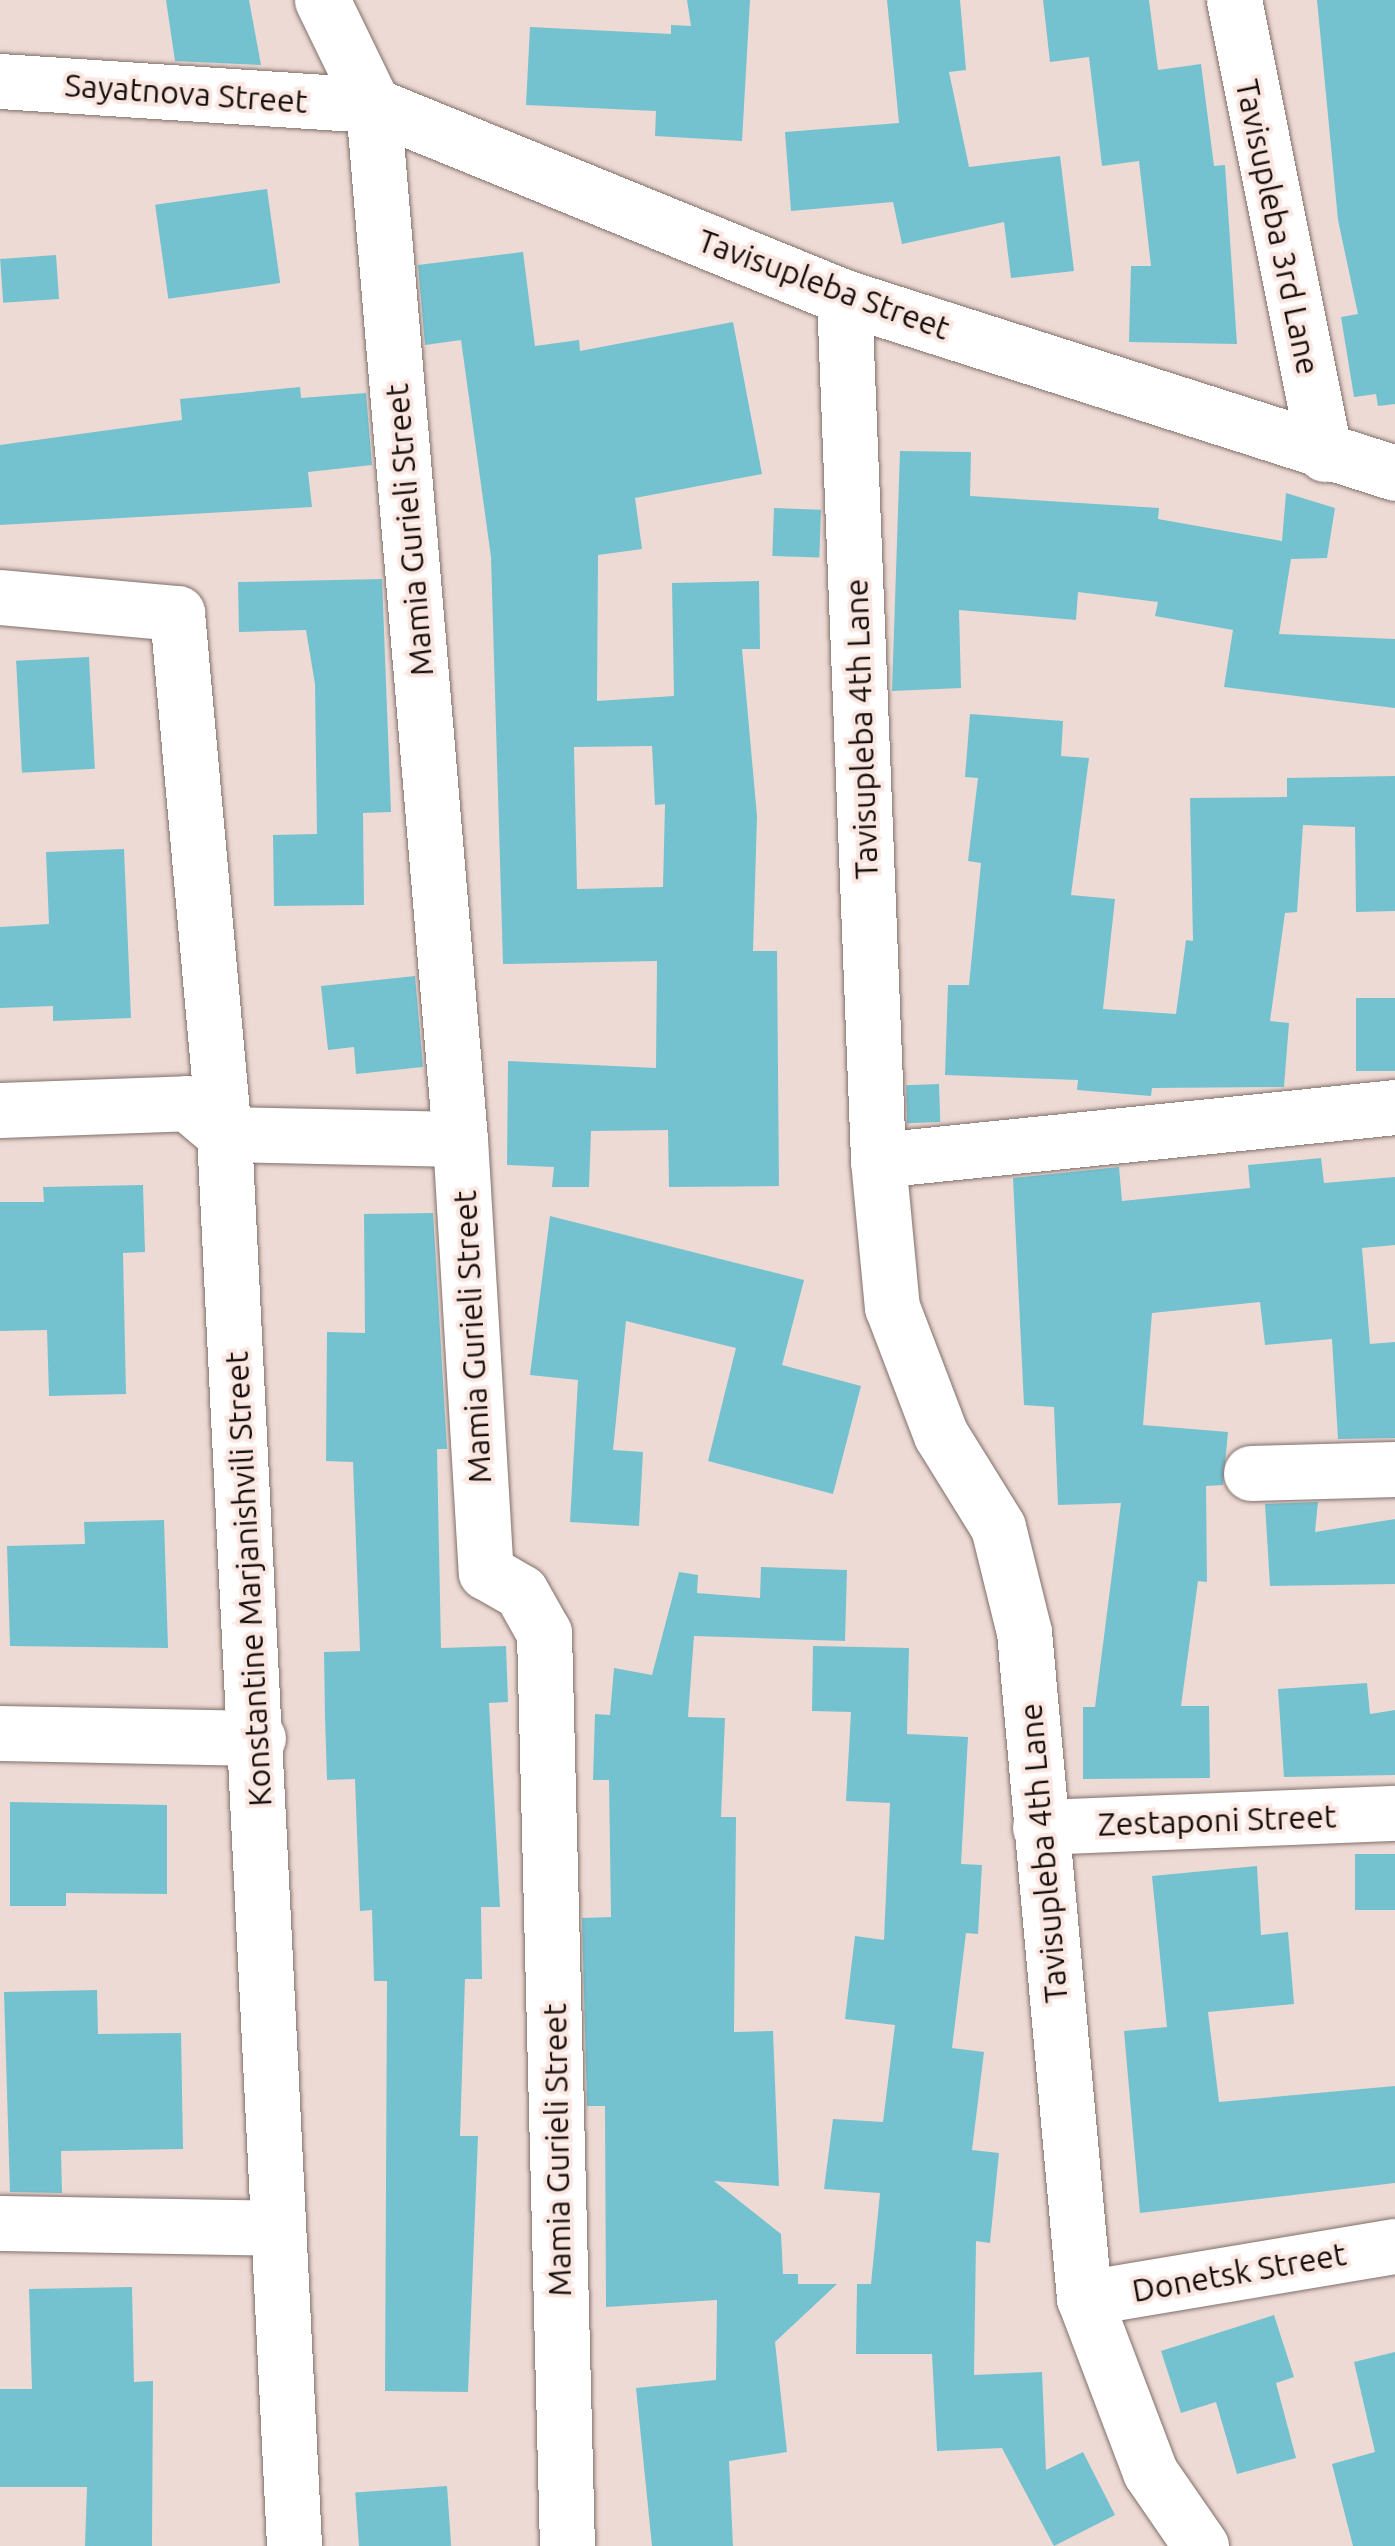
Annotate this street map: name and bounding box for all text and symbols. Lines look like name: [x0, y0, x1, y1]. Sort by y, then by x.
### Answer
street label: Sayatnova Street: [63, 65, 309, 121]
street label: Tavisupleba 3rd Lane: [1228, 76, 1328, 378]
street label: Tavisupleba Street: [693, 221, 955, 347]
street label: Mamia Gurieli Street: [377, 382, 441, 678]
street label: Tavisupleba 4th Lane: [837, 578, 885, 880]
street label: Mamia Gurieli Street: [445, 1190, 499, 1484]
street label: Konstantine Marjanishvili Street: [217, 1350, 279, 1808]
street label: Tavisupleba 4th Lane: [1011, 1702, 1075, 2004]
street label: Zestaponi Street: [1097, 1797, 1337, 1843]
street label: Mamia Gurieli Street: [535, 2003, 579, 2297]
street label: Donetsk Street: [1129, 2234, 1349, 2310]

